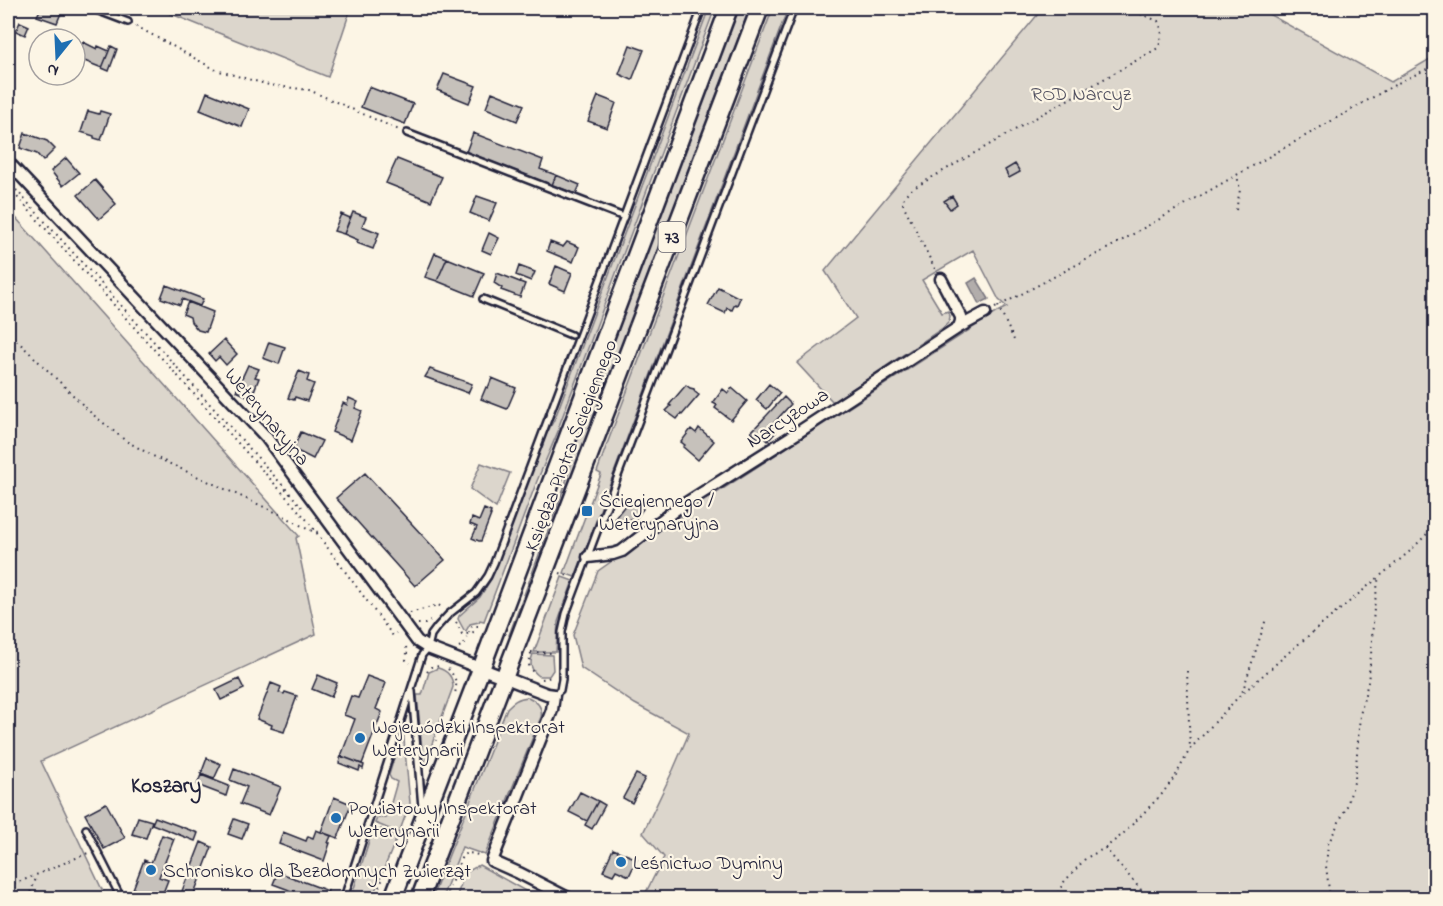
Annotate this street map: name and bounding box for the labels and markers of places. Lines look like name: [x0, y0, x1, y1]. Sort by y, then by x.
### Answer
place label: Ściegiennego / Weterynaryjna: [599, 488, 719, 540]
marker: Ściegiennego / Weterynaryjna: [580, 504, 594, 518]
place label: Wojewódzki Inspektorat Weterynarii: [372, 714, 565, 766]
marker: Wojewódzki Inspektorat Weterynarii: [353, 731, 367, 745]
place label: Powiatowy Inspektorat Weterynarii: [348, 795, 537, 847]
marker: Powiatowy Inspektorat Weterynarii: [329, 811, 343, 825]
place label: Leśnictwo Dyminy: [633, 850, 783, 879]
marker: Leśnictwo Dyminy: [614, 855, 628, 869]
place label: Schronisko dla Bezdomnych Zwierząt: [163, 858, 471, 887]
marker: Schronisko dla Bezdomnych Zwierząt: [144, 863, 158, 877]

